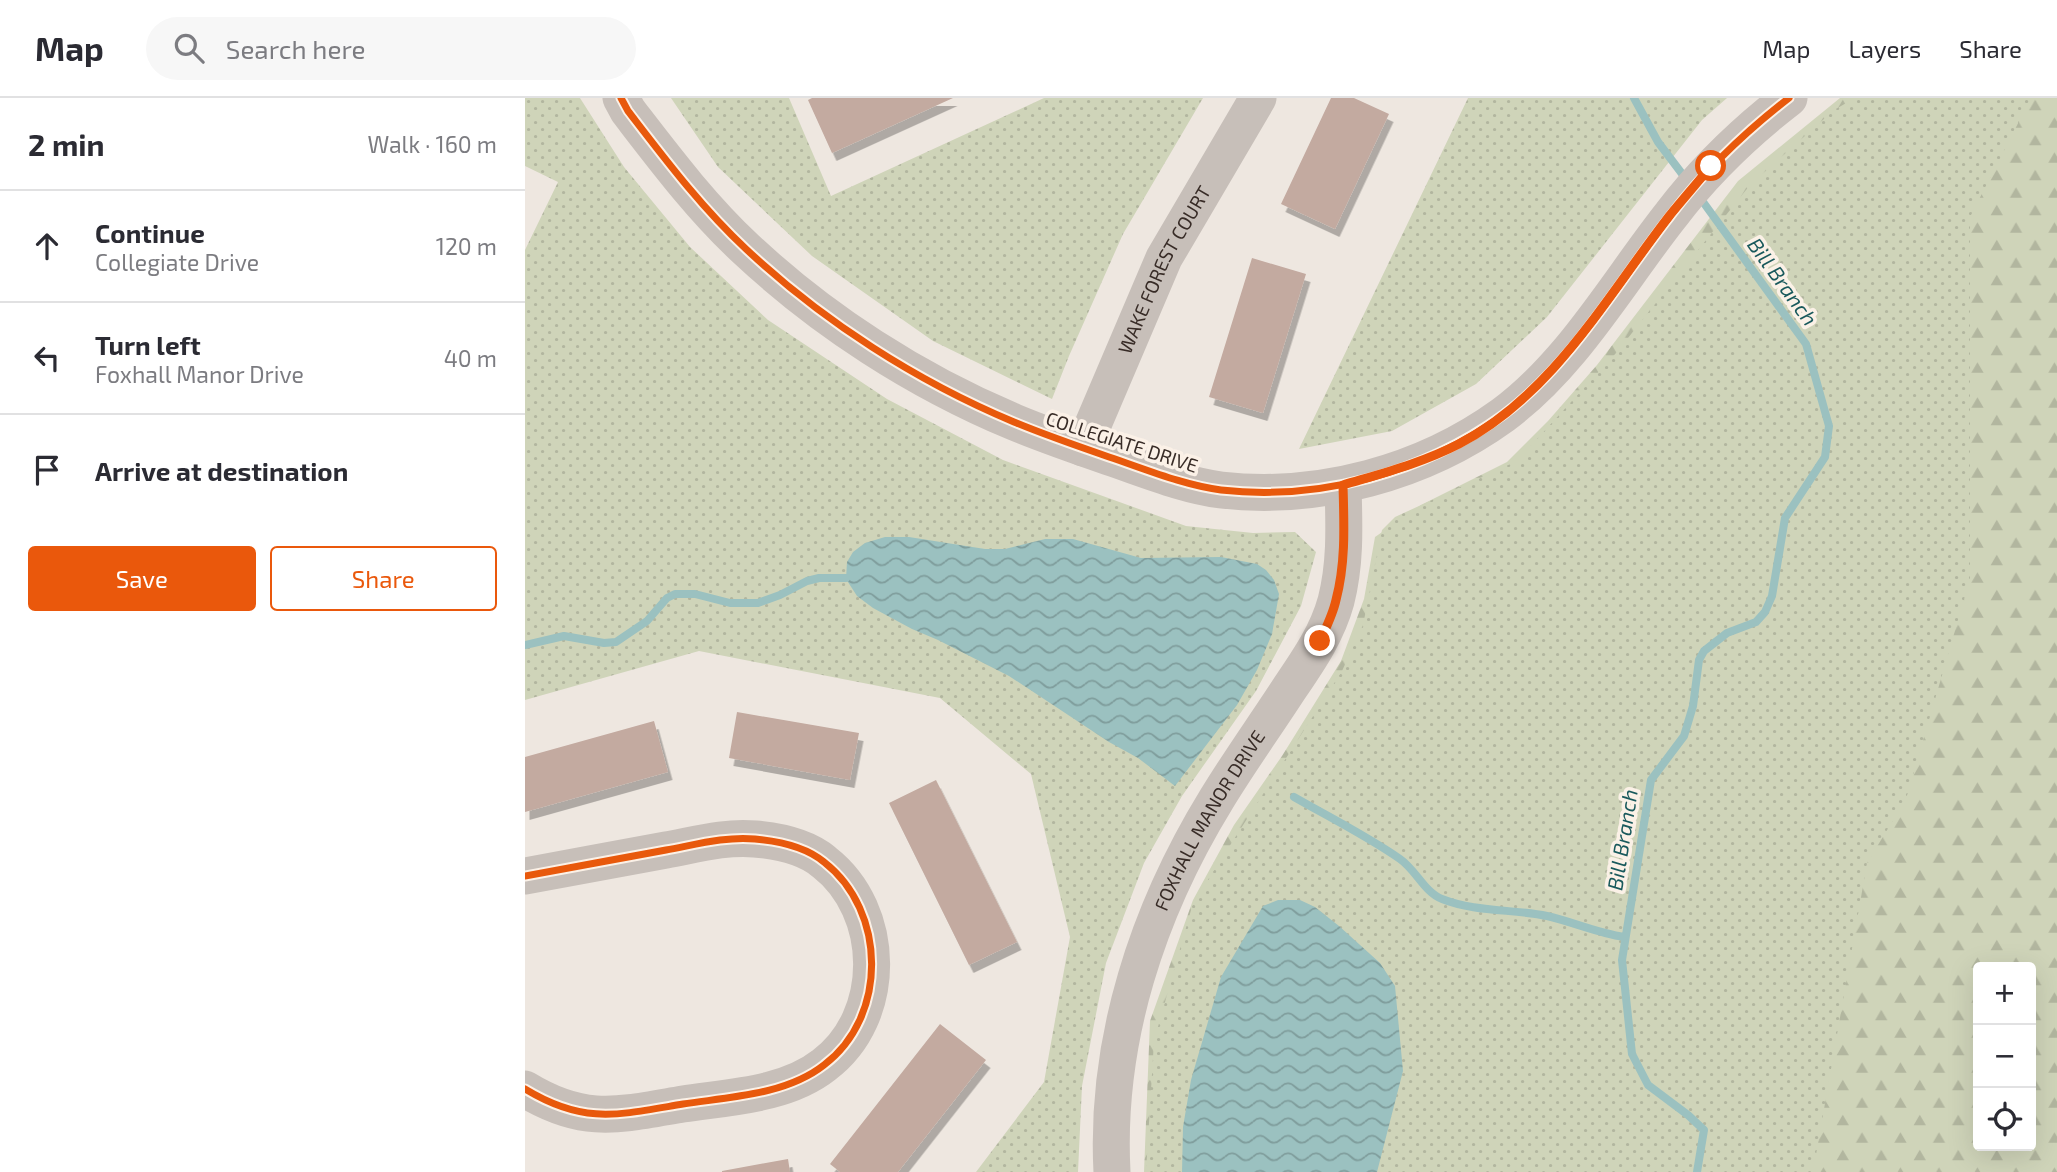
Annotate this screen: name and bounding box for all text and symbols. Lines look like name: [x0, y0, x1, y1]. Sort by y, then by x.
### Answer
search box: [146, 17, 636, 80]
text: Map: [35, 28, 104, 68]
icon: search: [170, 29, 208, 67]
text: Search here: [226, 33, 365, 64]
text: Map: [1762, 34, 1810, 63]
text: Layers: [1848, 34, 1921, 63]
text: Share: [1959, 34, 2022, 63]
text: 2 min: [28, 126, 105, 162]
text: Walk · 160 m: [367, 130, 497, 158]
route start: [1695, 150, 1726, 181]
street label: WAKE FOREST COURT: [1113, 181, 1215, 357]
text: Continue: [95, 217, 205, 248]
icon: ahead: [28, 227, 66, 265]
text: 120 m: [436, 232, 497, 260]
water label: Bill Branch: [1743, 232, 1823, 330]
text: Collegiate Drive: [95, 248, 259, 276]
text: Turn left: [95, 329, 201, 360]
icon: left: [28, 339, 66, 377]
text: 40 m: [444, 344, 497, 372]
text: Foxhall Manor Drive: [95, 360, 304, 388]
street label: COLLEGIATE DRIVE: [1043, 406, 1201, 477]
icon: arrive: [28, 451, 66, 489]
text: Arrive at destination: [95, 455, 348, 486]
button: Save: [28, 546, 256, 611]
button: Share: [270, 546, 497, 611]
route end: [1304, 625, 1335, 656]
street label: FOXHALL MANOR DRIVE: [1149, 725, 1269, 914]
water label: Bill Branch: [1601, 787, 1642, 892]
map controls: [1973, 962, 2036, 1151]
button: +: [1973, 962, 2036, 1025]
button: −: [1973, 1025, 2036, 1088]
button: locate: [1973, 1088, 2036, 1151]

